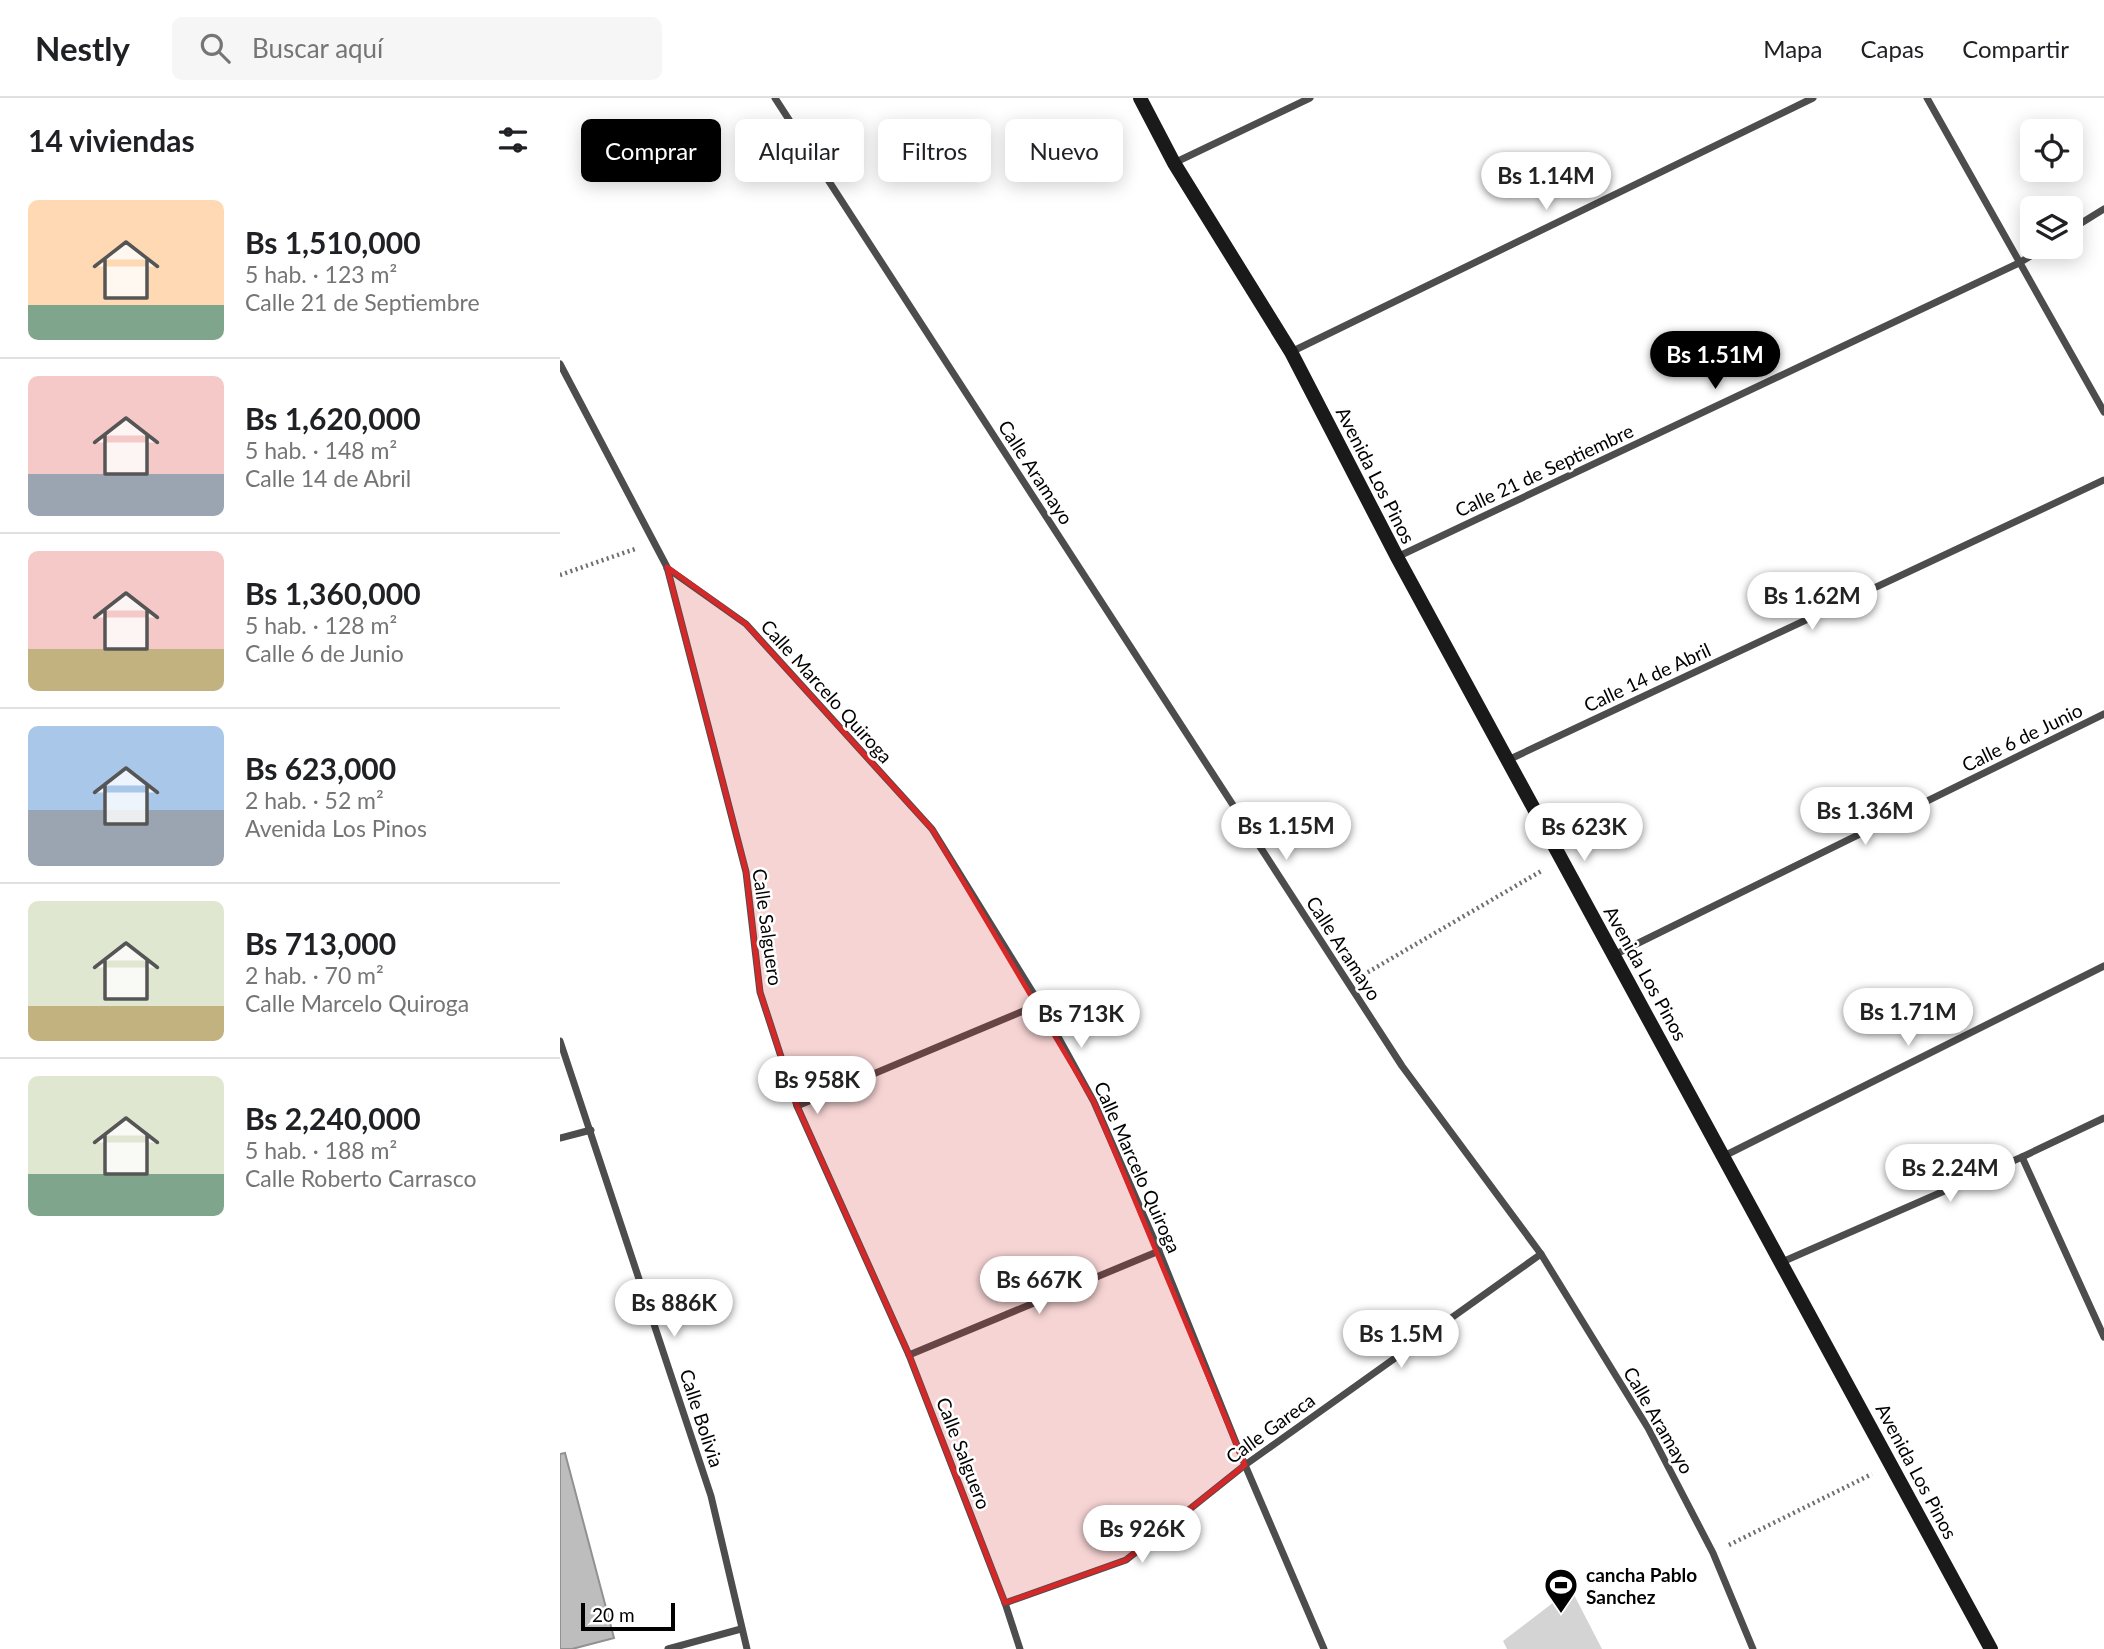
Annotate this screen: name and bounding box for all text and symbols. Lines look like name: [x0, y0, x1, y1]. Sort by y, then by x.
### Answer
search box: [172, 17, 662, 80]
text: Nestly: [35, 28, 130, 68]
icon: search: [196, 29, 234, 67]
text: Buscar aquí: [252, 32, 383, 64]
text: Mapa: [1763, 34, 1822, 63]
text: Capas: [1860, 34, 1924, 63]
text: Compartir: [1962, 34, 2069, 63]
chip: Comprar: [581, 119, 721, 182]
chip: Alquilar: [735, 119, 864, 182]
chip: Filtros: [878, 119, 991, 182]
chip: Nuevo: [1005, 119, 1123, 182]
map controls: [2020, 119, 2083, 259]
button: locate: [2020, 119, 2083, 182]
icon: filters: [494, 121, 532, 159]
text: 14 viviendas: [28, 122, 195, 158]
pin: Bs 1.14M: [1474, 152, 1618, 212]
text: Bs 1.14M: [1497, 161, 1595, 189]
button: layers: [2020, 196, 2083, 259]
text: Bs 1,510,000: [245, 224, 421, 260]
icon: home: [84, 228, 168, 312]
text: 5 hab. · 123 m²: [245, 260, 397, 288]
text: Calle 21 de Septiembre: [245, 288, 480, 316]
pin: Bs 1.51M: [1643, 331, 1787, 391]
text: Bs 1.51M: [1666, 340, 1764, 368]
text: Bs 1,620,000: [245, 400, 421, 436]
street label: Avenida Los Pinos: [1332, 403, 1420, 547]
icon: home: [84, 404, 168, 488]
street label: Calle Aramayo: [994, 416, 1078, 528]
street label: Calle 21 de Septiembre: [1451, 419, 1637, 521]
text: 5 hab. · 148 m²: [245, 436, 397, 464]
text: Calle 14 de Abril: [245, 464, 411, 492]
pin: Bs 1.62M: [1740, 573, 1884, 632]
text: Bs 1,360,000: [245, 575, 421, 611]
icon: home: [84, 579, 168, 663]
text: Bs 1.62M: [1763, 581, 1861, 609]
text: 5 hab. · 128 m²: [245, 611, 397, 639]
street label: Calle Marcelo Quiroga: [756, 614, 898, 768]
street label: Calle 14 de Abril: [1580, 638, 1714, 716]
text: Calle 6 de Junio: [245, 639, 404, 667]
street label: Calle 6 de Junio: [1958, 698, 2086, 776]
text: Bs 623,000: [245, 750, 396, 786]
icon: home: [84, 754, 168, 838]
text: 2 hab. · 52 m²: [245, 786, 384, 814]
pin: Bs 1.36M: [1793, 788, 1937, 847]
text: Bs 1.36M: [1816, 796, 1914, 824]
pin: Bs 1.15M: [1214, 802, 1358, 862]
pin: Bs 623K: [1519, 804, 1649, 863]
text: Bs 1.15M: [1237, 811, 1335, 839]
text: Bs 623K: [1541, 812, 1627, 840]
text: Avenida Los Pinos: [245, 814, 427, 842]
street label: Calle Salguero: [748, 867, 788, 987]
street label: Calle Aramayo: [1302, 892, 1386, 1004]
street label: Avenida Los Pinos: [1600, 902, 1692, 1044]
text: Bs 713,000: [245, 925, 396, 961]
icon: home: [84, 929, 168, 1013]
text: 2 hab. · 70 m²: [245, 961, 384, 989]
pin: Bs 1.71M: [1836, 988, 1980, 1048]
text: Calle Marcelo Quiroga: [245, 989, 469, 1017]
pin: Bs 713K: [1016, 990, 1146, 1050]
text: Bs 1.71M: [1859, 997, 1957, 1025]
text: Bs 713K: [1038, 999, 1124, 1027]
pin: Bs 958K: [752, 1056, 882, 1116]
text: Bs 958K: [774, 1065, 860, 1093]
street label: Calle Marcelo Quiroga: [1090, 1078, 1186, 1256]
text: Bs 2,240,000: [245, 1100, 421, 1136]
icon: home: [84, 1104, 168, 1188]
text: 5 hab. · 188 m²: [245, 1136, 397, 1164]
pin: Bs 2.24M: [1878, 1144, 2022, 1204]
text: Bs 2.24M: [1901, 1153, 1999, 1181]
text: Calle Roberto Carrasco: [245, 1164, 476, 1192]
pin: Bs 667K: [974, 1256, 1104, 1316]
text: Bs 667K: [996, 1265, 1082, 1293]
pin: Bs 886K: [609, 1280, 739, 1339]
text: Bs 886K: [631, 1288, 717, 1316]
pin: Bs 1.5M: [1336, 1310, 1466, 1370]
text: Bs 1.5M: [1359, 1319, 1443, 1347]
street label: Calle Aramayo: [1619, 1362, 1699, 1478]
street label: Calle Bolivia: [675, 1366, 729, 1470]
street label: Calle Gareca: [1221, 1388, 1319, 1468]
street label: Calle Salguero: [932, 1394, 996, 1512]
street label: Avenida Los Pinos: [1872, 1399, 1962, 1543]
pin: Bs 926K: [1077, 1506, 1207, 1565]
text: Bs 926K: [1099, 1514, 1185, 1542]
place label: cancha Pablo Sanchez: [1586, 1563, 1697, 1608]
sports icon: cancha Pablo Sanchez: [1542, 1566, 1580, 1615]
scale bar: [581, 1600, 676, 1632]
text: 20 m: [592, 1603, 635, 1626]

